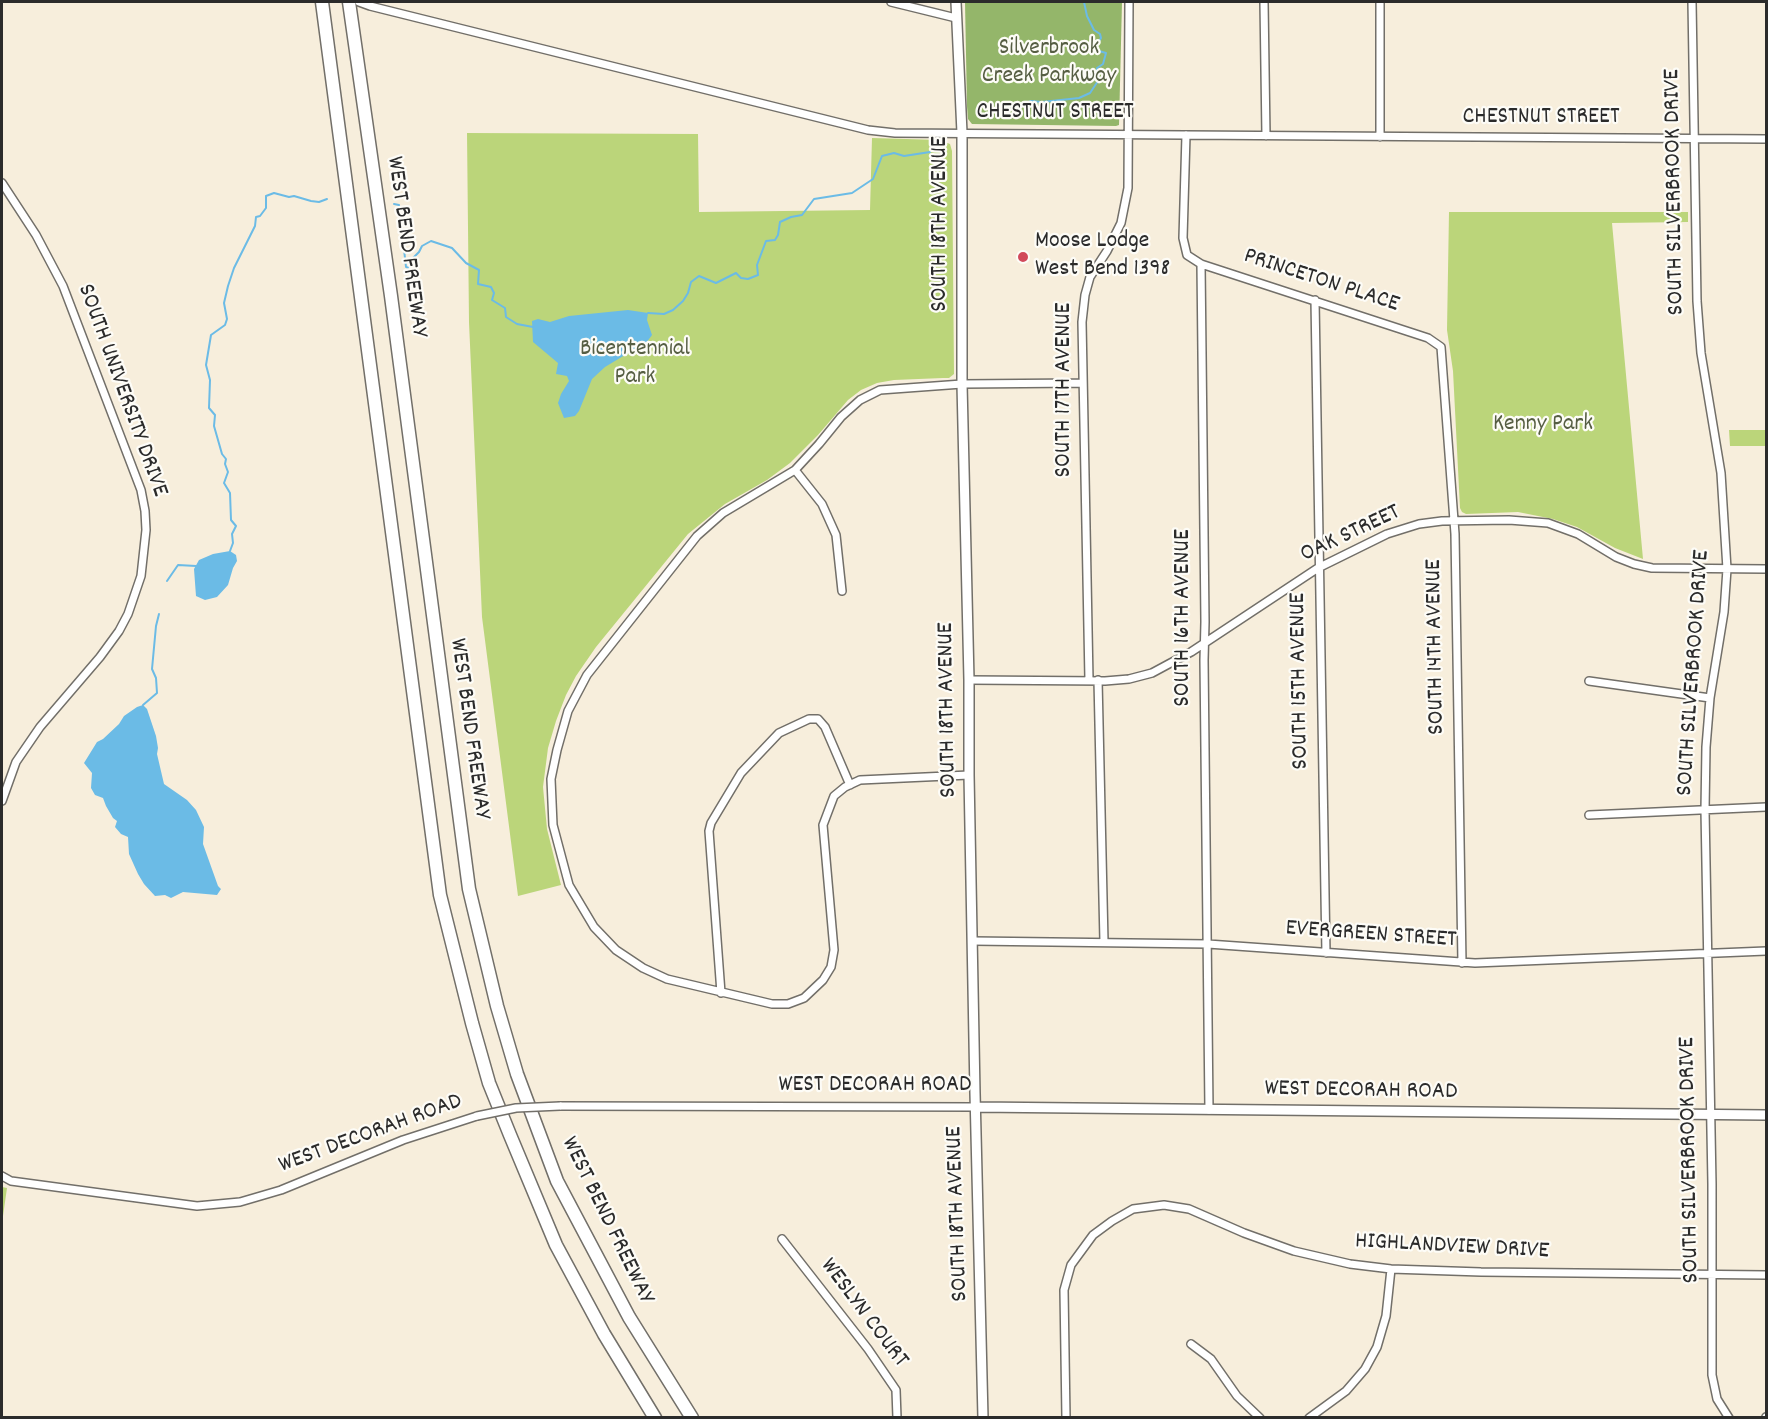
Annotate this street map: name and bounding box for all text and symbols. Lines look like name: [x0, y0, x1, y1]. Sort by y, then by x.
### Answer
park label: Silverbrook Creek Parkway: [982, 36, 1116, 92]
street label: SOUTH SILVERBROOK DRIVE: [1659, 69, 1693, 315]
street label: CHESTNUT STREET: [976, 100, 1134, 128]
street label: CHESTNUT STREET: [1462, 105, 1620, 133]
street label: SOUTH 18TH AVENUE: [928, 136, 956, 312]
street label: WEST BEND FREEWAY: [378, 155, 432, 339]
place label: Moose Lodge West Bend 1398: [1035, 229, 1170, 285]
street label: PRINCETON PLACE: [1240, 243, 1402, 321]
marker: Moose Lodge West Bend 1398: [1016, 250, 1030, 264]
street label: SOUTH UNIVERSITY DRIVE: [69, 281, 173, 501]
street label: SOUTH 17TH AVENUE: [1052, 302, 1080, 478]
park label: Bicentennial Park: [580, 337, 690, 393]
park label: Kenny Park: [1493, 412, 1593, 440]
street label: OAK STREET: [1297, 499, 1405, 571]
street label: SOUTH 16TH AVENUE: [1171, 529, 1199, 707]
street label: SOUTH SILVERBROOK DRIVE: [1672, 549, 1718, 797]
street label: SOUTH 14TH AVENUE: [1421, 559, 1453, 735]
street label: SOUTH 15TH AVENUE: [1285, 592, 1317, 770]
street label: SOUTH 18TH AVENUE: [933, 622, 965, 798]
street label: WEST BEND FREEWAY: [441, 637, 495, 821]
street label: EVERGREEN STREET: [1285, 916, 1457, 956]
street label: SOUTH SILVERBROOK DRIVE: [1674, 1037, 1708, 1283]
street label: WEST DECORAH ROAD: [779, 1073, 971, 1101]
street label: WEST DECORAH ROAD: [1264, 1076, 1458, 1108]
street label: WEST DECORAH ROAD: [275, 1088, 467, 1182]
street label: SOUTH 18TH AVENUE: [942, 1126, 976, 1302]
street label: WEST BEND FREEWAY: [553, 1133, 659, 1309]
street label: HIGHLANDVIEW DRIVE: [1354, 1229, 1550, 1267]
street label: WESLYN COURT: [812, 1254, 914, 1374]

